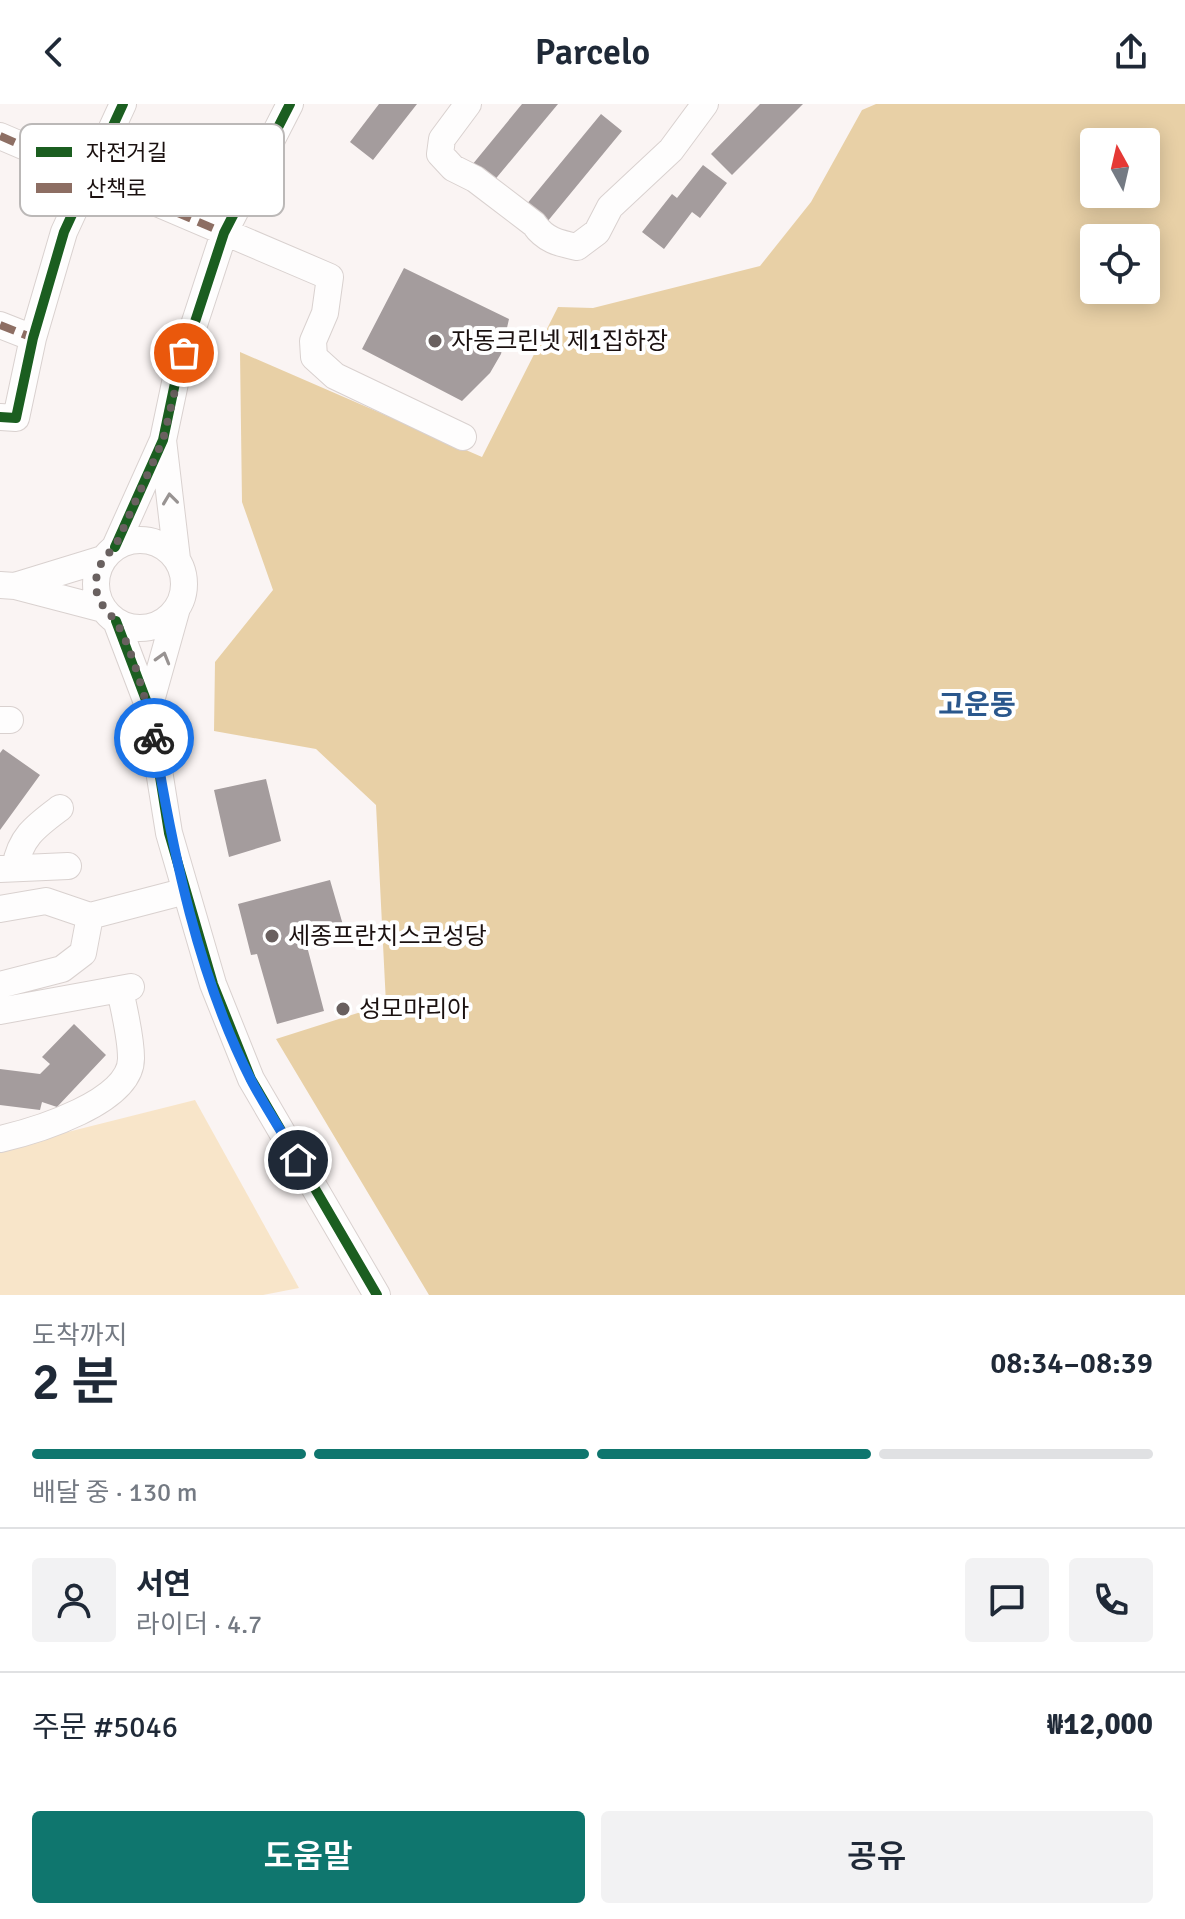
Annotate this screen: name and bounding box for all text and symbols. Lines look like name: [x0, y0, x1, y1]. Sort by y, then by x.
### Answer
icon: back: [32, 30, 76, 74]
text: Parcelo: [535, 30, 650, 75]
icon: share: [1109, 30, 1153, 74]
legend: [20, 124, 284, 216]
north arrow: [1080, 128, 1160, 208]
map controls: [1080, 128, 1160, 304]
text: 자전거길: [86, 139, 167, 166]
text: 산책로: [86, 175, 147, 202]
button: locate: [1080, 224, 1160, 304]
pin: [150, 319, 218, 387]
place label: 자동크린넷 제1집하장: [451, 326, 668, 356]
icon: bag: [162, 331, 206, 375]
marker: 자동크린넷 제1집하장: [426, 332, 444, 350]
one-way arrow: [162, 492, 179, 506]
one-way arrow: [154, 651, 171, 665]
district label: 고운동: [938, 688, 1016, 722]
courier: [114, 698, 194, 778]
icon: bike: [132, 716, 176, 760]
place label: 세종프란치스코성당: [288, 921, 487, 951]
marker: 세종프란치스코성당: [263, 927, 281, 945]
place label: 성모마리아: [359, 994, 469, 1024]
marker: 성모마리아: [334, 1000, 352, 1018]
pin: [264, 1126, 332, 1194]
icon: home: [276, 1138, 320, 1182]
text: 도착까지: [32, 1320, 128, 1352]
text: 08:34–08:39: [990, 1345, 1153, 1382]
text: 2 분: [32, 1350, 119, 1414]
text: 배달 중 · 130 m: [32, 1477, 197, 1509]
button: person: [32, 1558, 116, 1642]
button: chat: [965, 1558, 1049, 1642]
button: phone: [1069, 1558, 1153, 1642]
text: 서연: [136, 1566, 191, 1603]
text: 라이더 · 4.7: [136, 1609, 262, 1641]
text: ₩12,000: [1047, 1706, 1153, 1743]
text: 주문 #5046: [32, 1709, 178, 1746]
button: 도움말: [32, 1811, 585, 1903]
button: 공유: [601, 1811, 1153, 1903]

